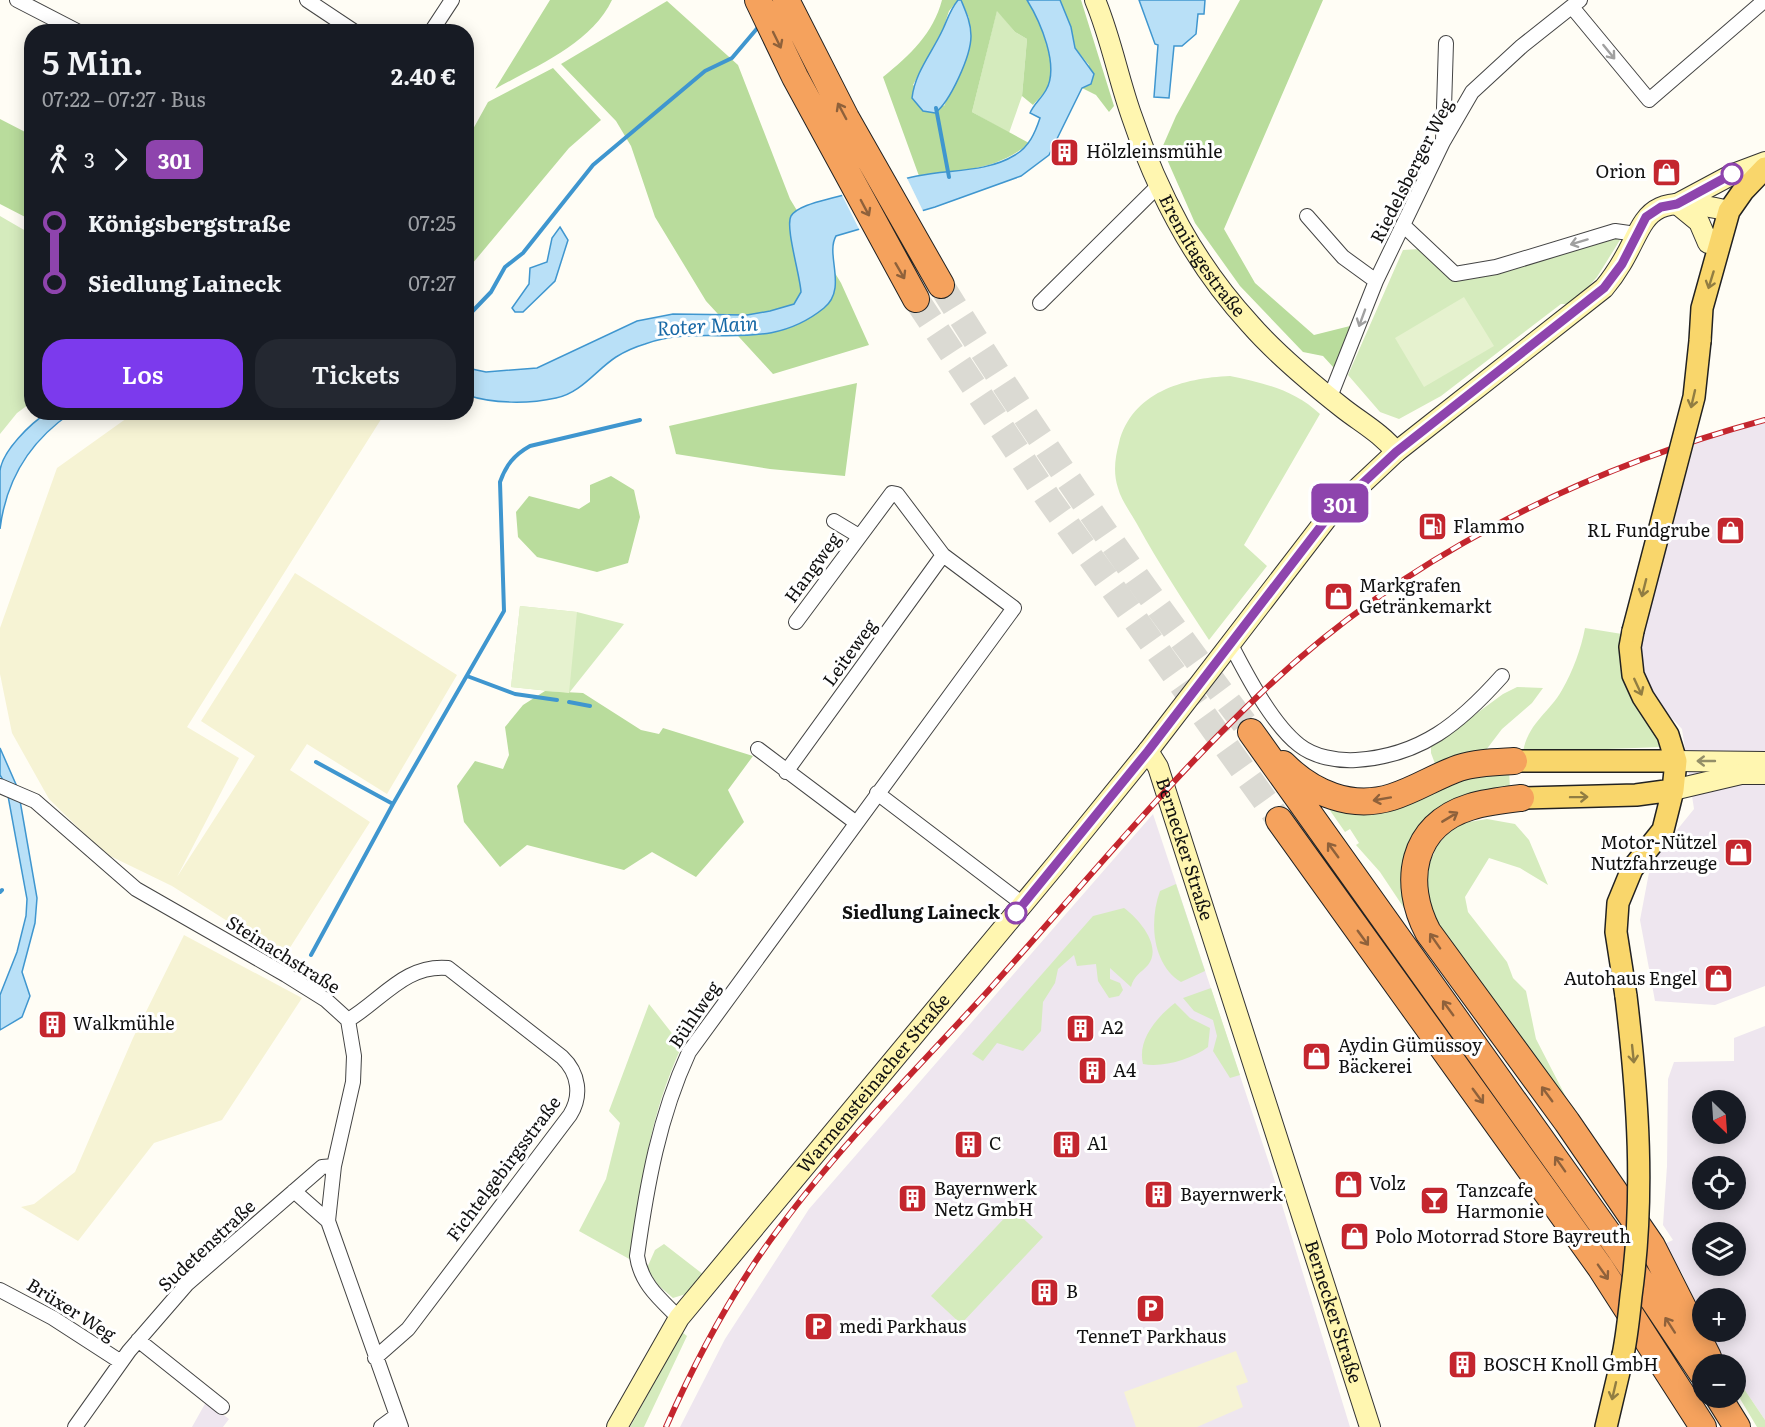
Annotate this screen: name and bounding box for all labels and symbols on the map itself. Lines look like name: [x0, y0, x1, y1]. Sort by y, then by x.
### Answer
one-way arrow: [771, 30, 783, 48]
one-way arrow: [1602, 44, 1615, 60]
street label: Riedelsberger Weg: [1363, 92, 1459, 247]
one-way arrow: [836, 103, 848, 120]
building icon: Hölzleinsmühle: [1049, 136, 1081, 168]
place label: Hölzleinsmühle: [1086, 137, 1223, 164]
shop icon: Orion: [1651, 156, 1683, 188]
place label: Orion: [1596, 157, 1646, 184]
unlabelled marker: [1721, 163, 1743, 185]
street label: Eremitagestraße: [1153, 189, 1253, 322]
one-way arrow: [860, 199, 871, 217]
one-way arrow: [1570, 237, 1589, 248]
one-way arrow: [894, 262, 906, 279]
one-way arrow: [1705, 270, 1716, 289]
water label: Roter Main: [655, 306, 758, 342]
one-way arrow: [1355, 308, 1366, 327]
one-way arrow: [1686, 389, 1698, 408]
line badge: 301: [1306, 484, 1374, 522]
fuel station icon: Flammo: [1416, 511, 1448, 543]
place label: Flammo: [1453, 512, 1524, 539]
shop icon: RL Fundgrube: [1715, 515, 1747, 547]
place label: RL Fundgrube: [1587, 516, 1710, 543]
street label: Hangweg: [777, 526, 847, 608]
place label: Markgrafen Getränkemarkt: [1359, 571, 1492, 619]
one-way arrow: [1638, 578, 1650, 597]
shop icon: Markgrafen Getränkemarkt: [1322, 580, 1354, 612]
street label: Leiteweg: [815, 612, 883, 691]
one-way arrow: [1632, 677, 1644, 695]
one-way arrow: [1696, 755, 1716, 767]
street label: Bernecker Straße: [1150, 774, 1221, 924]
one-way arrow: [1569, 791, 1588, 803]
one-way arrow: [1372, 794, 1392, 805]
one-way arrow: [1441, 811, 1458, 823]
place label: Motor-Nützel Nutzfahrzeuge: [1591, 828, 1717, 876]
shop icon: Motor-Nützel Nutzfahrzeuge: [1722, 837, 1754, 869]
one-way arrow: [1327, 842, 1339, 858]
place label: Siedlung Laineck: [842, 898, 1001, 925]
marker: Siedlung Laineck: [1005, 902, 1027, 924]
street label: Steinachstraße: [222, 908, 346, 1000]
one-way arrow: [1357, 929, 1369, 945]
one-way arrow: [1429, 933, 1441, 950]
shop icon: Autohaus Engel: [1702, 963, 1734, 995]
place label: Autohaus Engel: [1564, 964, 1697, 991]
street label: Bühlweg: [661, 975, 727, 1053]
street label: Warmensteinacher Straße: [790, 987, 955, 1179]
one-way arrow: [1442, 1000, 1454, 1016]
building icon: Walkmühle: [36, 1008, 68, 1040]
place label: Walkmühle: [73, 1009, 175, 1036]
building icon: A2: [1064, 1012, 1096, 1044]
place label: A2: [1101, 1013, 1123, 1040]
place label: Aydin Gümüssoy Bäckerei: [1338, 1031, 1483, 1079]
shop icon: Aydin Gümüssoy Bäckerei: [1301, 1040, 1333, 1072]
one-way arrow: [1628, 1044, 1639, 1064]
building icon: A4: [1076, 1055, 1108, 1087]
place label: A4: [1113, 1056, 1136, 1083]
one-way arrow: [1541, 1086, 1553, 1102]
one-way arrow: [1471, 1087, 1484, 1103]
street label: Fichtelgebirgsstraße: [439, 1090, 566, 1246]
north arrow: [1692, 1090, 1746, 1144]
building icon: C: [952, 1128, 984, 1160]
building icon: A1: [1050, 1128, 1082, 1160]
place label: C: [989, 1129, 1002, 1156]
place label: A1: [1087, 1129, 1108, 1156]
one-way arrow: [1554, 1156, 1566, 1172]
shop icon: Volz: [1332, 1168, 1364, 1200]
place label: Volz: [1369, 1169, 1406, 1196]
place label: Bayernwerk Netz GmbH: [934, 1174, 1038, 1222]
place label: Tanzcafe Harmonie: [1456, 1176, 1544, 1224]
building icon: Bayernwerk: [1143, 1179, 1175, 1211]
place label: Bayernwerk: [1180, 1180, 1284, 1207]
building icon: Bayernwerk Netz GmbH: [897, 1183, 929, 1215]
bar icon: Tanzcafe Harmonie: [1419, 1185, 1451, 1217]
street label: Sudetenstraße: [151, 1193, 261, 1297]
shop icon: Polo Motorrad Store Bayreuth: [1338, 1221, 1370, 1253]
place label: Polo Motorrad Store Bayreuth: [1375, 1222, 1631, 1249]
street label: Bernecker Straße: [1299, 1236, 1370, 1386]
one-way arrow: [1597, 1263, 1609, 1279]
street label: Brüxer Weg: [22, 1271, 122, 1347]
building icon: B: [1029, 1276, 1061, 1308]
place label: B: [1066, 1277, 1078, 1304]
parking icon: TenneT Parkhaus: [1135, 1292, 1167, 1324]
parking icon: medi Parkhaus: [802, 1311, 834, 1343]
place label: medi Parkhaus: [839, 1312, 967, 1339]
one-way arrow: [1664, 1317, 1676, 1333]
place label: TenneT Parkhaus: [1076, 1322, 1226, 1349]
building icon: BOSCH Knoll GmbH: [1446, 1349, 1478, 1381]
place label: BOSCH Knoll GmbH: [1483, 1350, 1658, 1377]
one-way arrow: [1608, 1381, 1620, 1400]

